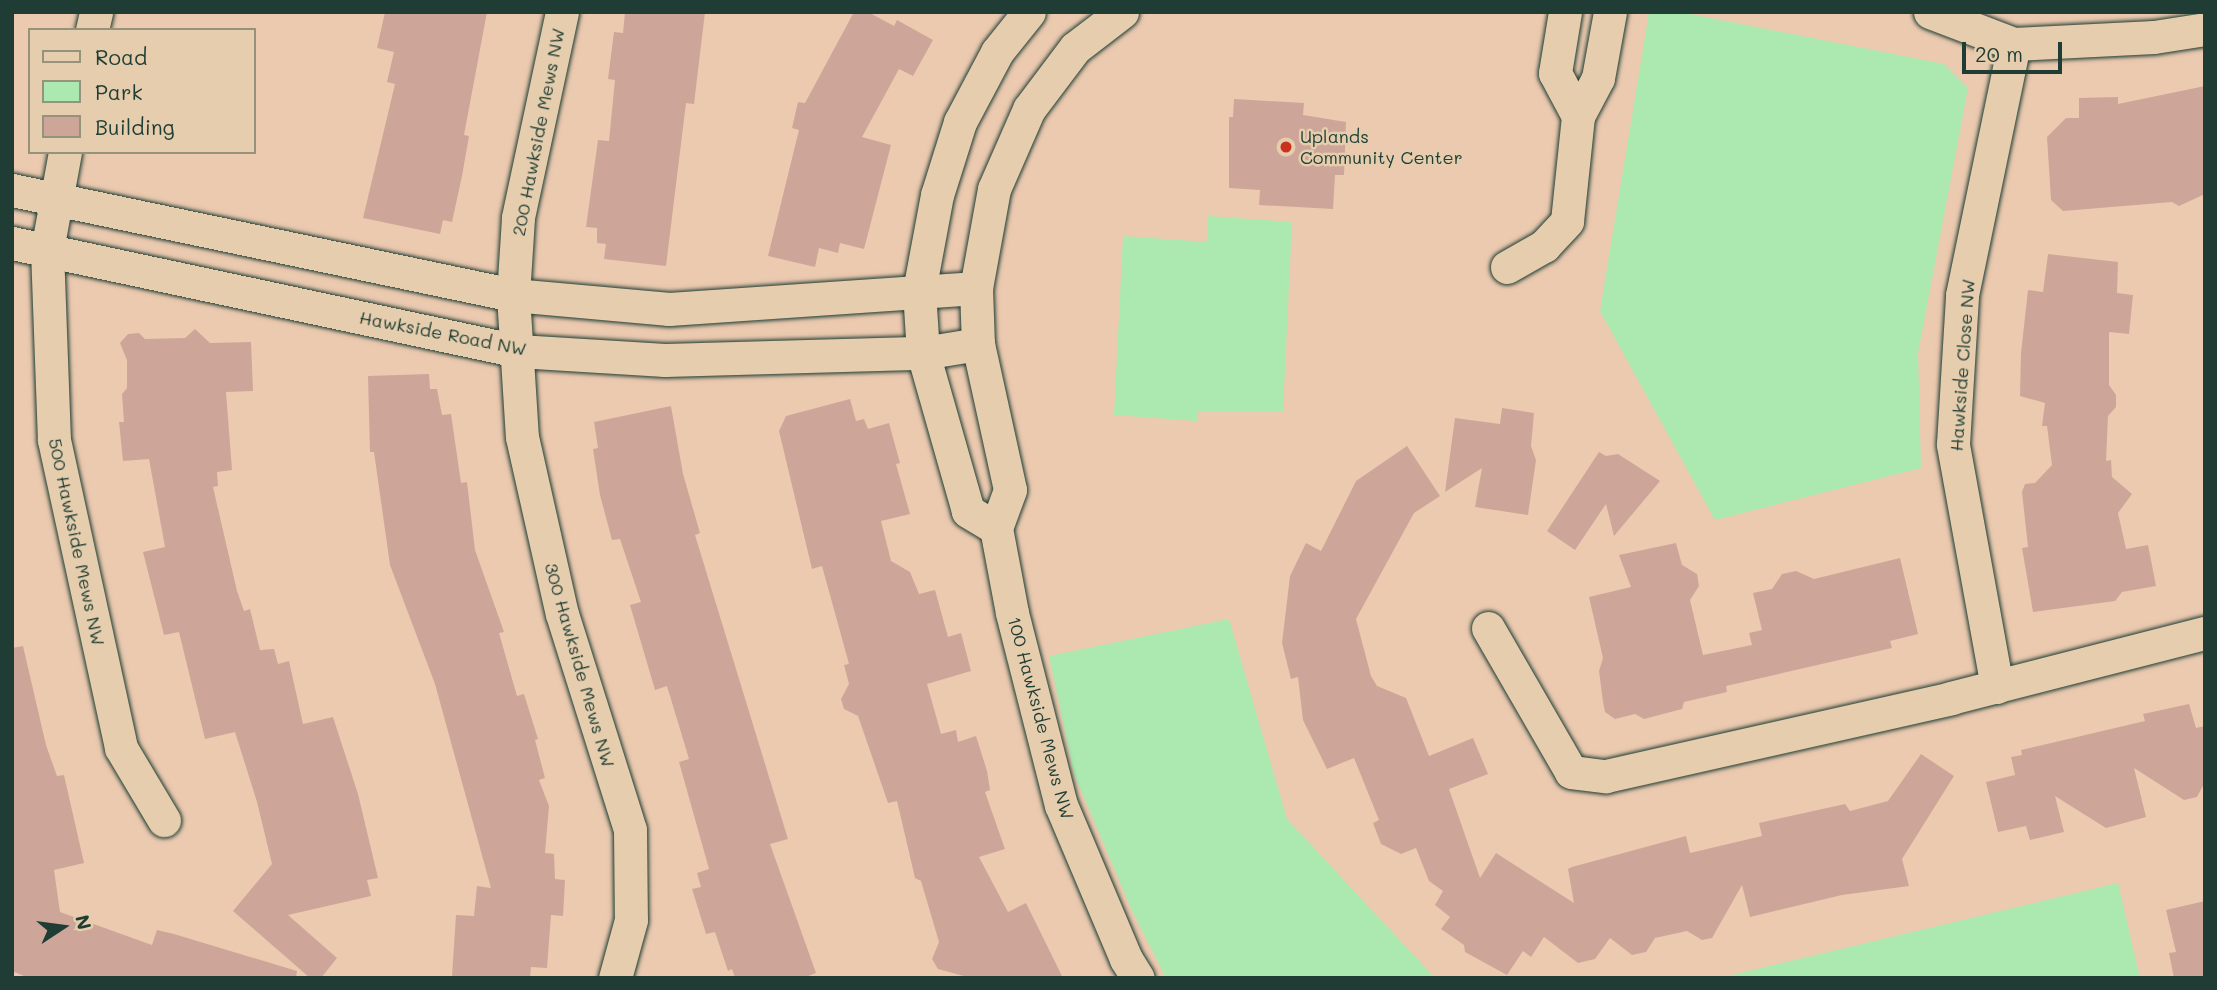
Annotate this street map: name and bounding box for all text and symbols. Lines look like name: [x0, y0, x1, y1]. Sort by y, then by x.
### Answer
street label: 200 Hawkside Mews NW: [507, 26, 569, 238]
legend: [28, 28, 256, 154]
scale bar: [1965, 28, 2065, 72]
text: 20 m: [1975, 40, 2023, 67]
text: Road: [95, 43, 147, 70]
text: Park: [95, 78, 143, 105]
text: Building: [95, 113, 175, 140]
place label: Uplands Community Center: [1300, 126, 1463, 168]
marker: Uplands Community Center: [1278, 139, 1294, 155]
street label: Hawkside Close NW: [1945, 278, 1979, 452]
street label: Hawkside Road NW: [358, 306, 528, 360]
street label: 500 Hawkside Mews NW: [44, 436, 110, 648]
street label: 300 Hawkside Mews NW: [540, 560, 620, 770]
street label: 100 Hawkside Mews NW: [1003, 614, 1079, 822]
north arrow: [28, 892, 98, 962]
text: N: [70, 912, 98, 932]

